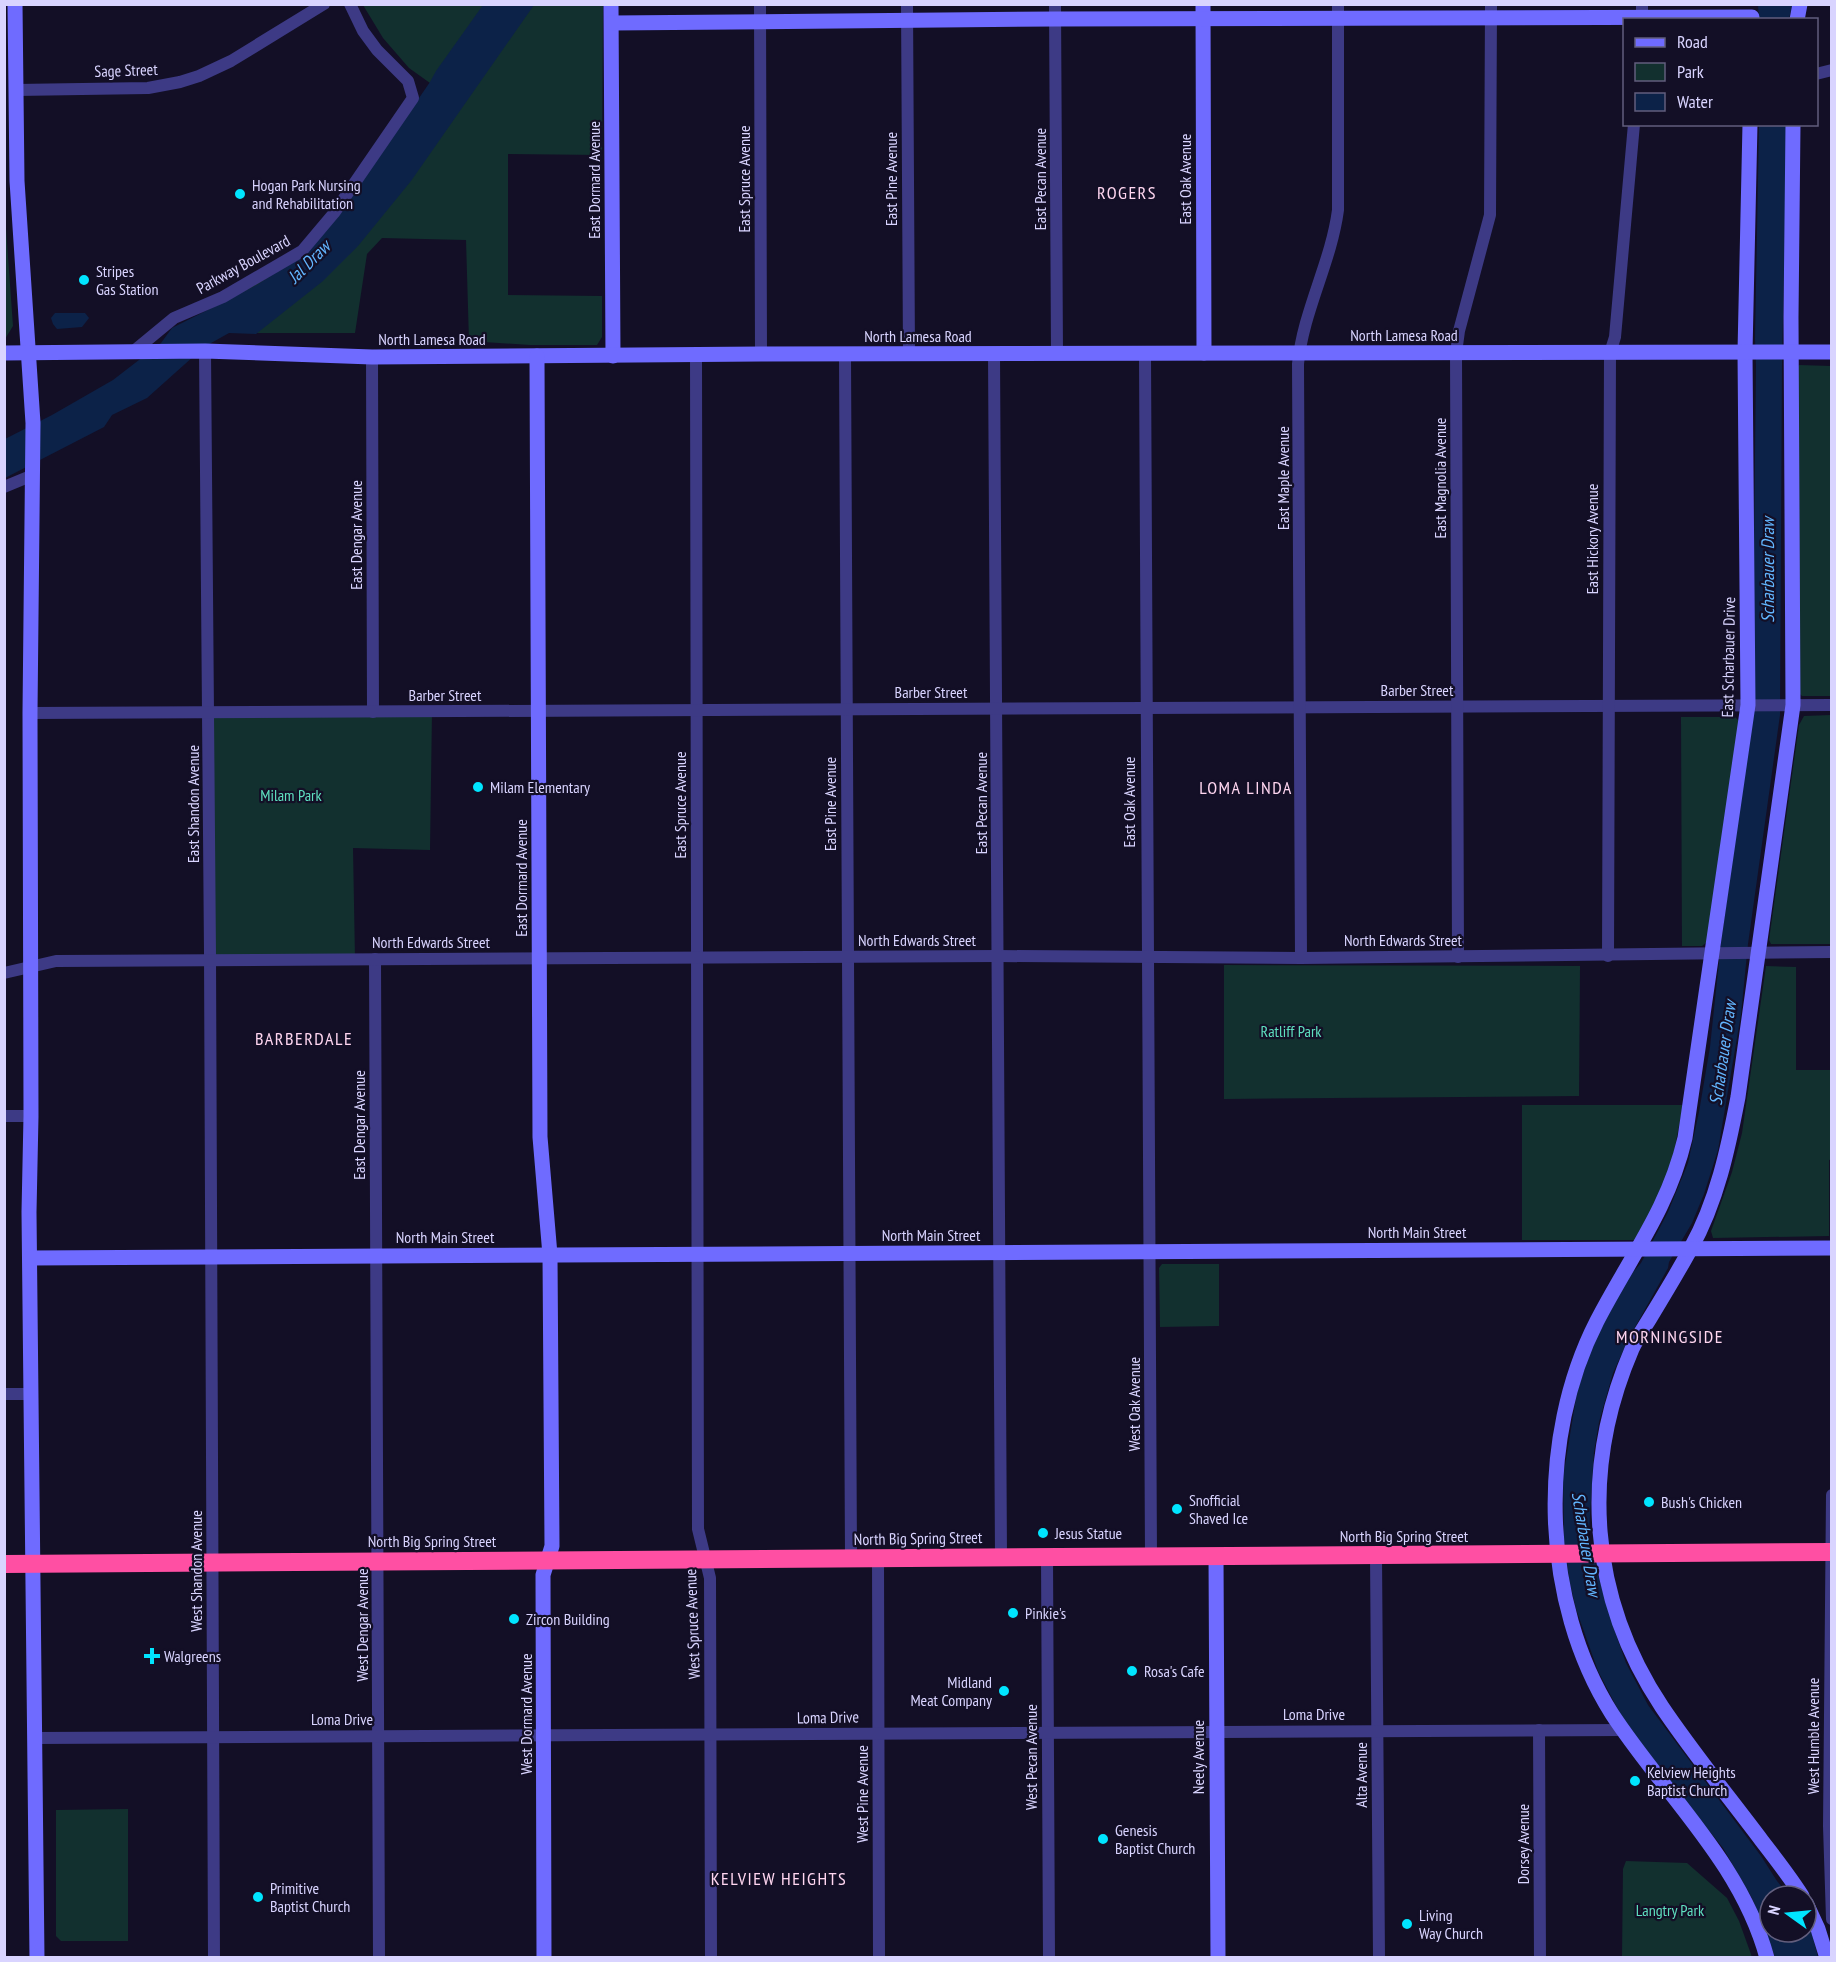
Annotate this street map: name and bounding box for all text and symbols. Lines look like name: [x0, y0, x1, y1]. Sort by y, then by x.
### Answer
legend: [1623, 18, 1818, 126]
text: Road: [1677, 30, 1708, 53]
street label: Sage Street: [94, 59, 159, 81]
text: Park: [1677, 60, 1704, 83]
text: Water: [1677, 90, 1713, 113]
street label: East Dormard Avenue: [584, 121, 604, 239]
street label: East Spruce Avenue: [734, 125, 754, 233]
street label: East Pecan Avenue: [1030, 128, 1050, 230]
street label: East Pine Avenue: [881, 132, 901, 226]
street label: East Oak Avenue: [1175, 134, 1195, 224]
place label: Hogan Park Nursing and Rehabilitation: [252, 175, 361, 213]
district label: ROGERS: [1097, 181, 1157, 204]
marker: Hogan Park Nursing and Rehabilitation: [233, 187, 247, 201]
street label: Parkway Boulevard: [193, 230, 293, 298]
water label: Jal Draw: [282, 234, 337, 289]
place label: Stripes Gas Station: [96, 261, 159, 299]
marker: Stripes Gas Station: [77, 273, 91, 287]
street label: North Lamesa Road: [1350, 325, 1458, 345]
street label: North Lamesa Road: [864, 326, 972, 346]
street label: North Lamesa Road: [378, 329, 486, 349]
street label: East Magnolia Avenue: [1430, 418, 1450, 538]
street label: East Maple Avenue: [1273, 426, 1293, 530]
street label: East Dengar Avenue: [346, 480, 366, 590]
street label: East Hickory Avenue: [1582, 484, 1602, 594]
water label: Scharbauer Draw: [1756, 515, 1779, 623]
street label: East Scharbauer Drive: [1717, 597, 1739, 717]
street label: Barber Street: [1381, 680, 1454, 700]
street label: Barber Street: [895, 682, 968, 702]
street label: Barber Street: [409, 685, 482, 705]
street label: East Shandon Avenue: [183, 745, 203, 863]
street label: East Spruce Avenue: [670, 751, 690, 859]
street label: East Pecan Avenue: [971, 752, 991, 854]
street label: East Pine Avenue: [820, 757, 840, 851]
street label: East Oak Avenue: [1119, 757, 1139, 847]
district label: LOMA LINDA: [1199, 776, 1293, 799]
place label: Milam Elementary: [490, 777, 590, 797]
marker: Milam Elementary: [471, 780, 485, 794]
park label: Milam Park: [260, 785, 322, 805]
street label: East Dormard Avenue: [511, 819, 531, 937]
street label: North Edwards Street: [858, 930, 977, 950]
street label: North Edwards Street: [1344, 930, 1463, 950]
street label: North Edwards Street: [372, 932, 491, 952]
water label: Scharbauer Draw: [1704, 997, 1742, 1107]
park label: Ratliff Park: [1260, 1021, 1322, 1041]
district label: BARBERDALE: [255, 1027, 353, 1050]
street label: East Dengar Avenue: [349, 1070, 369, 1180]
street label: North Main Street: [1368, 1222, 1467, 1242]
street label: North Main Street: [882, 1225, 981, 1245]
street label: North Main Street: [396, 1227, 495, 1247]
district label: MORNINGSIDE: [1616, 1325, 1724, 1348]
street label: West Oak Avenue: [1124, 1357, 1144, 1451]
place label: Snofficial Shaved Ice: [1189, 1490, 1248, 1528]
water label: Scharbauer Draw: [1567, 1490, 1606, 1600]
place label: Bush's Chicken: [1661, 1492, 1742, 1512]
marker: Bush's Chicken: [1642, 1495, 1656, 1509]
marker: Snofficial Shaved Ice: [1170, 1502, 1184, 1516]
street label: West Shandon Avenue: [186, 1510, 206, 1632]
place label: Jesus Statue: [1054, 1523, 1122, 1543]
marker: Jesus Statue: [1036, 1526, 1050, 1540]
street label: North Big Spring Street: [1340, 1526, 1469, 1546]
street label: North Big Spring Street: [854, 1527, 983, 1549]
street label: North Big Spring Street: [368, 1531, 497, 1551]
street label: West Dengar Avenue: [352, 1568, 372, 1682]
street label: West Spruce Avenue: [680, 1568, 704, 1680]
place label: Pinkie's: [1025, 1603, 1066, 1623]
marker: Pinkie's: [1006, 1606, 1020, 1620]
place label: Zircon Building: [526, 1609, 610, 1629]
marker: Zircon Building: [507, 1612, 521, 1626]
place label: Walgreens: [164, 1646, 221, 1666]
marker: Walgreens: [145, 1649, 159, 1663]
street label: West Dormard Avenue: [516, 1653, 536, 1775]
place label: Rosa's Cafe: [1144, 1661, 1205, 1681]
marker: Rosa's Cafe: [1125, 1664, 1139, 1678]
place label: Midland Meat Company: [910, 1672, 992, 1710]
street label: West Humble Avenue: [1803, 1678, 1823, 1794]
marker: Midland Meat Company: [997, 1684, 1011, 1698]
street label: West Pecan Avenue: [1021, 1704, 1041, 1810]
street label: Loma Drive: [1283, 1704, 1345, 1724]
street label: Loma Drive: [797, 1706, 859, 1728]
street label: Loma Drive: [311, 1709, 373, 1729]
street label: Neely Avenue: [1188, 1720, 1208, 1794]
street label: Alta Avenue: [1351, 1742, 1371, 1808]
street label: West Pine Avenue: [852, 1745, 872, 1843]
place label: Kelview Heights Baptist Church: [1647, 1762, 1736, 1800]
marker: Kelview Heights Baptist Church: [1628, 1774, 1642, 1788]
street label: Dorsey Avenue: [1513, 1804, 1533, 1884]
place label: Genesis Baptist Church: [1115, 1820, 1195, 1858]
marker: Genesis Baptist Church: [1096, 1832, 1110, 1846]
district label: KELVIEW HEIGHTS: [711, 1867, 847, 1890]
place label: Primitive Baptist Church: [270, 1878, 350, 1916]
north arrow: [1758, 1884, 1818, 1944]
marker: Primitive Baptist Church: [251, 1890, 265, 1904]
park label: Langtry Park: [1636, 1900, 1705, 1920]
text: N: [1763, 1903, 1784, 1917]
place label: Living Way Church: [1419, 1905, 1483, 1943]
marker: Living Way Church: [1400, 1917, 1414, 1931]

